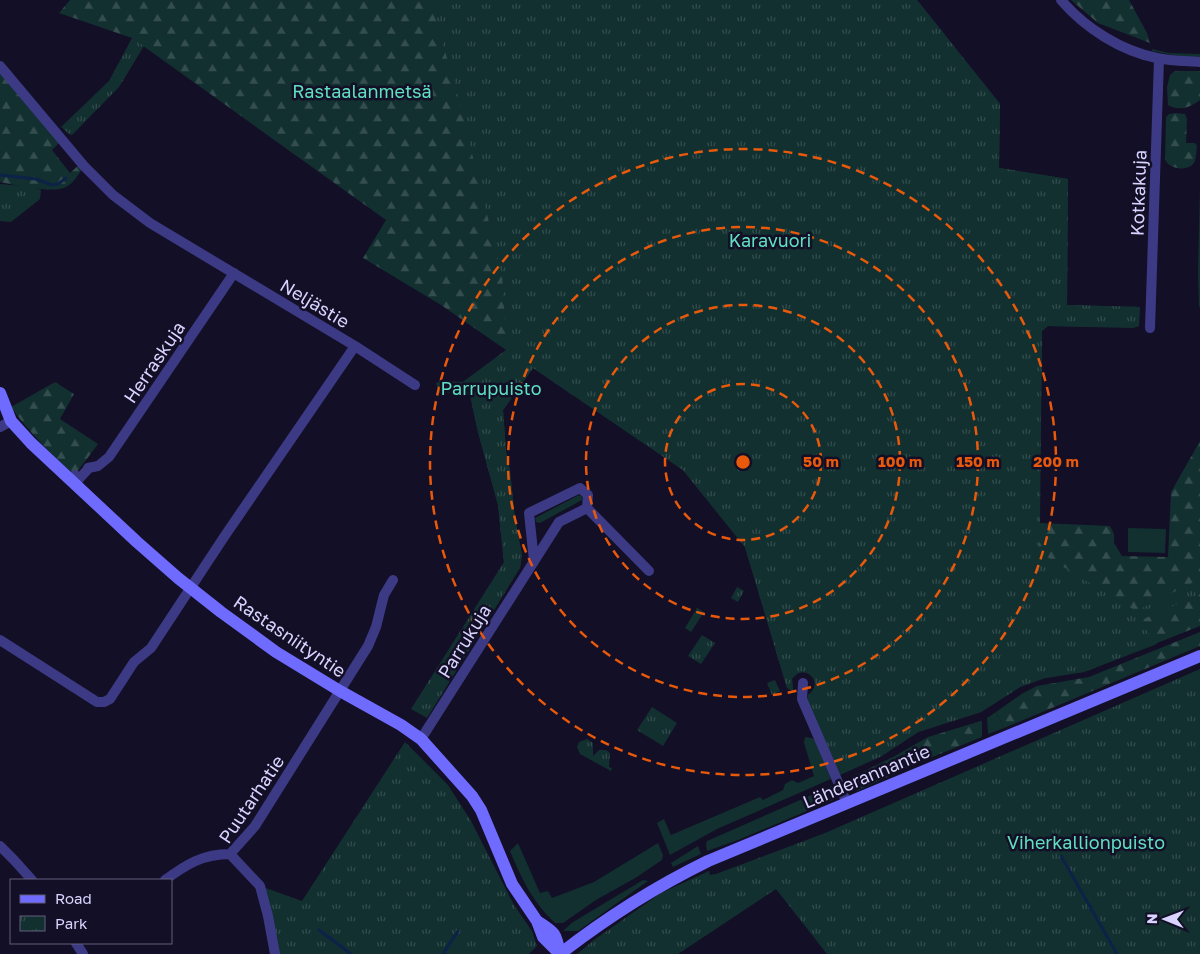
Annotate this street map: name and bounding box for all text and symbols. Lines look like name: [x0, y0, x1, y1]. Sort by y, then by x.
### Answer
park label: Rastaalanmetsä: [292, 80, 432, 102]
street label: Kotkakuja: [1126, 150, 1150, 236]
park label: Karavuori: [729, 229, 811, 251]
street label: Neljästie: [276, 274, 354, 332]
street label: Herraskuja: [119, 317, 189, 407]
park label: Parrupuisto: [440, 377, 542, 399]
text: 50 m: [803, 452, 839, 470]
text: 100 m: [878, 452, 922, 470]
text: 150 m: [956, 452, 1000, 470]
text: 200 m: [1033, 452, 1079, 470]
centre of rings: [734, 453, 752, 471]
street label: Rastasniityntie: [230, 590, 350, 682]
street label: Parrukuja: [433, 600, 495, 682]
street label: Lähderannantie: [799, 739, 933, 813]
street label: Puutarhatie: [214, 751, 288, 847]
park label: Viherkallionpuisto: [1007, 831, 1165, 853]
legend: [10, 879, 172, 944]
text: Road: [55, 889, 92, 907]
north arrow: [1140, 894, 1190, 944]
text: N: [1143, 913, 1160, 924]
text: Park: [55, 914, 88, 932]

